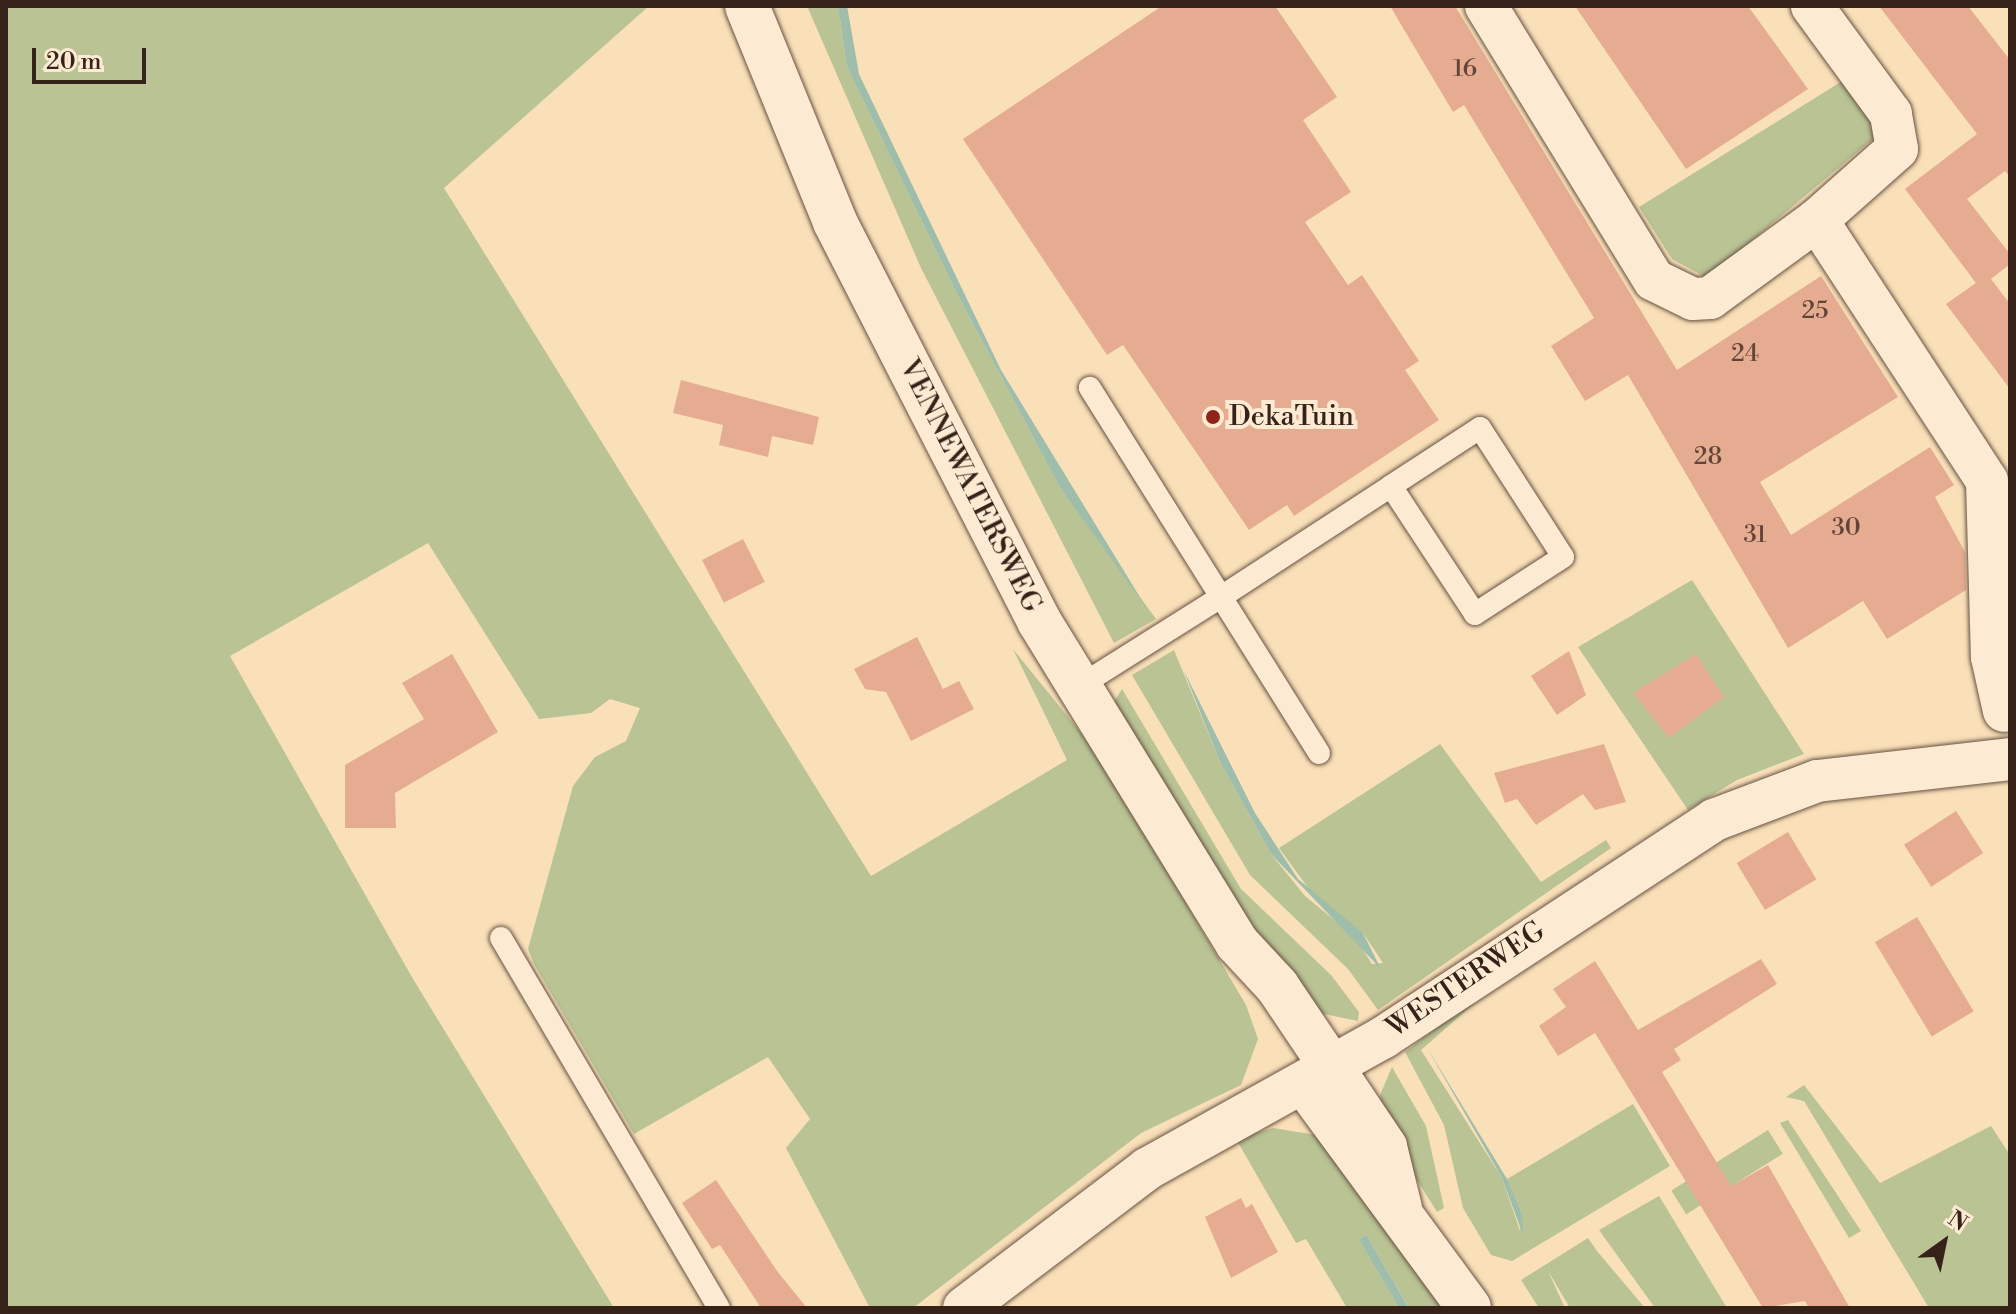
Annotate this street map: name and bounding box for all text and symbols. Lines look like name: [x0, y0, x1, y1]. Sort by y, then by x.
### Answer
scale bar: [36, 32, 150, 82]
text: 20 m: [46, 47, 102, 77]
house number: 16: [1453, 56, 1477, 84]
house number: 25: [1802, 298, 1828, 326]
house number: 24: [1731, 341, 1759, 369]
street label: VENNEWATERSWEG: [891, 354, 1049, 618]
place label: DekaTuin: [1229, 400, 1354, 434]
marker: DekaTuin: [1204, 408, 1222, 426]
house number: 28: [1694, 444, 1722, 472]
house number: 30: [1831, 515, 1861, 543]
house number: 31: [1743, 522, 1767, 550]
street label: WESTERWEG: [1380, 915, 1552, 1045]
north arrow: [1904, 1202, 1984, 1282]
text: N: [1943, 1205, 1972, 1238]

